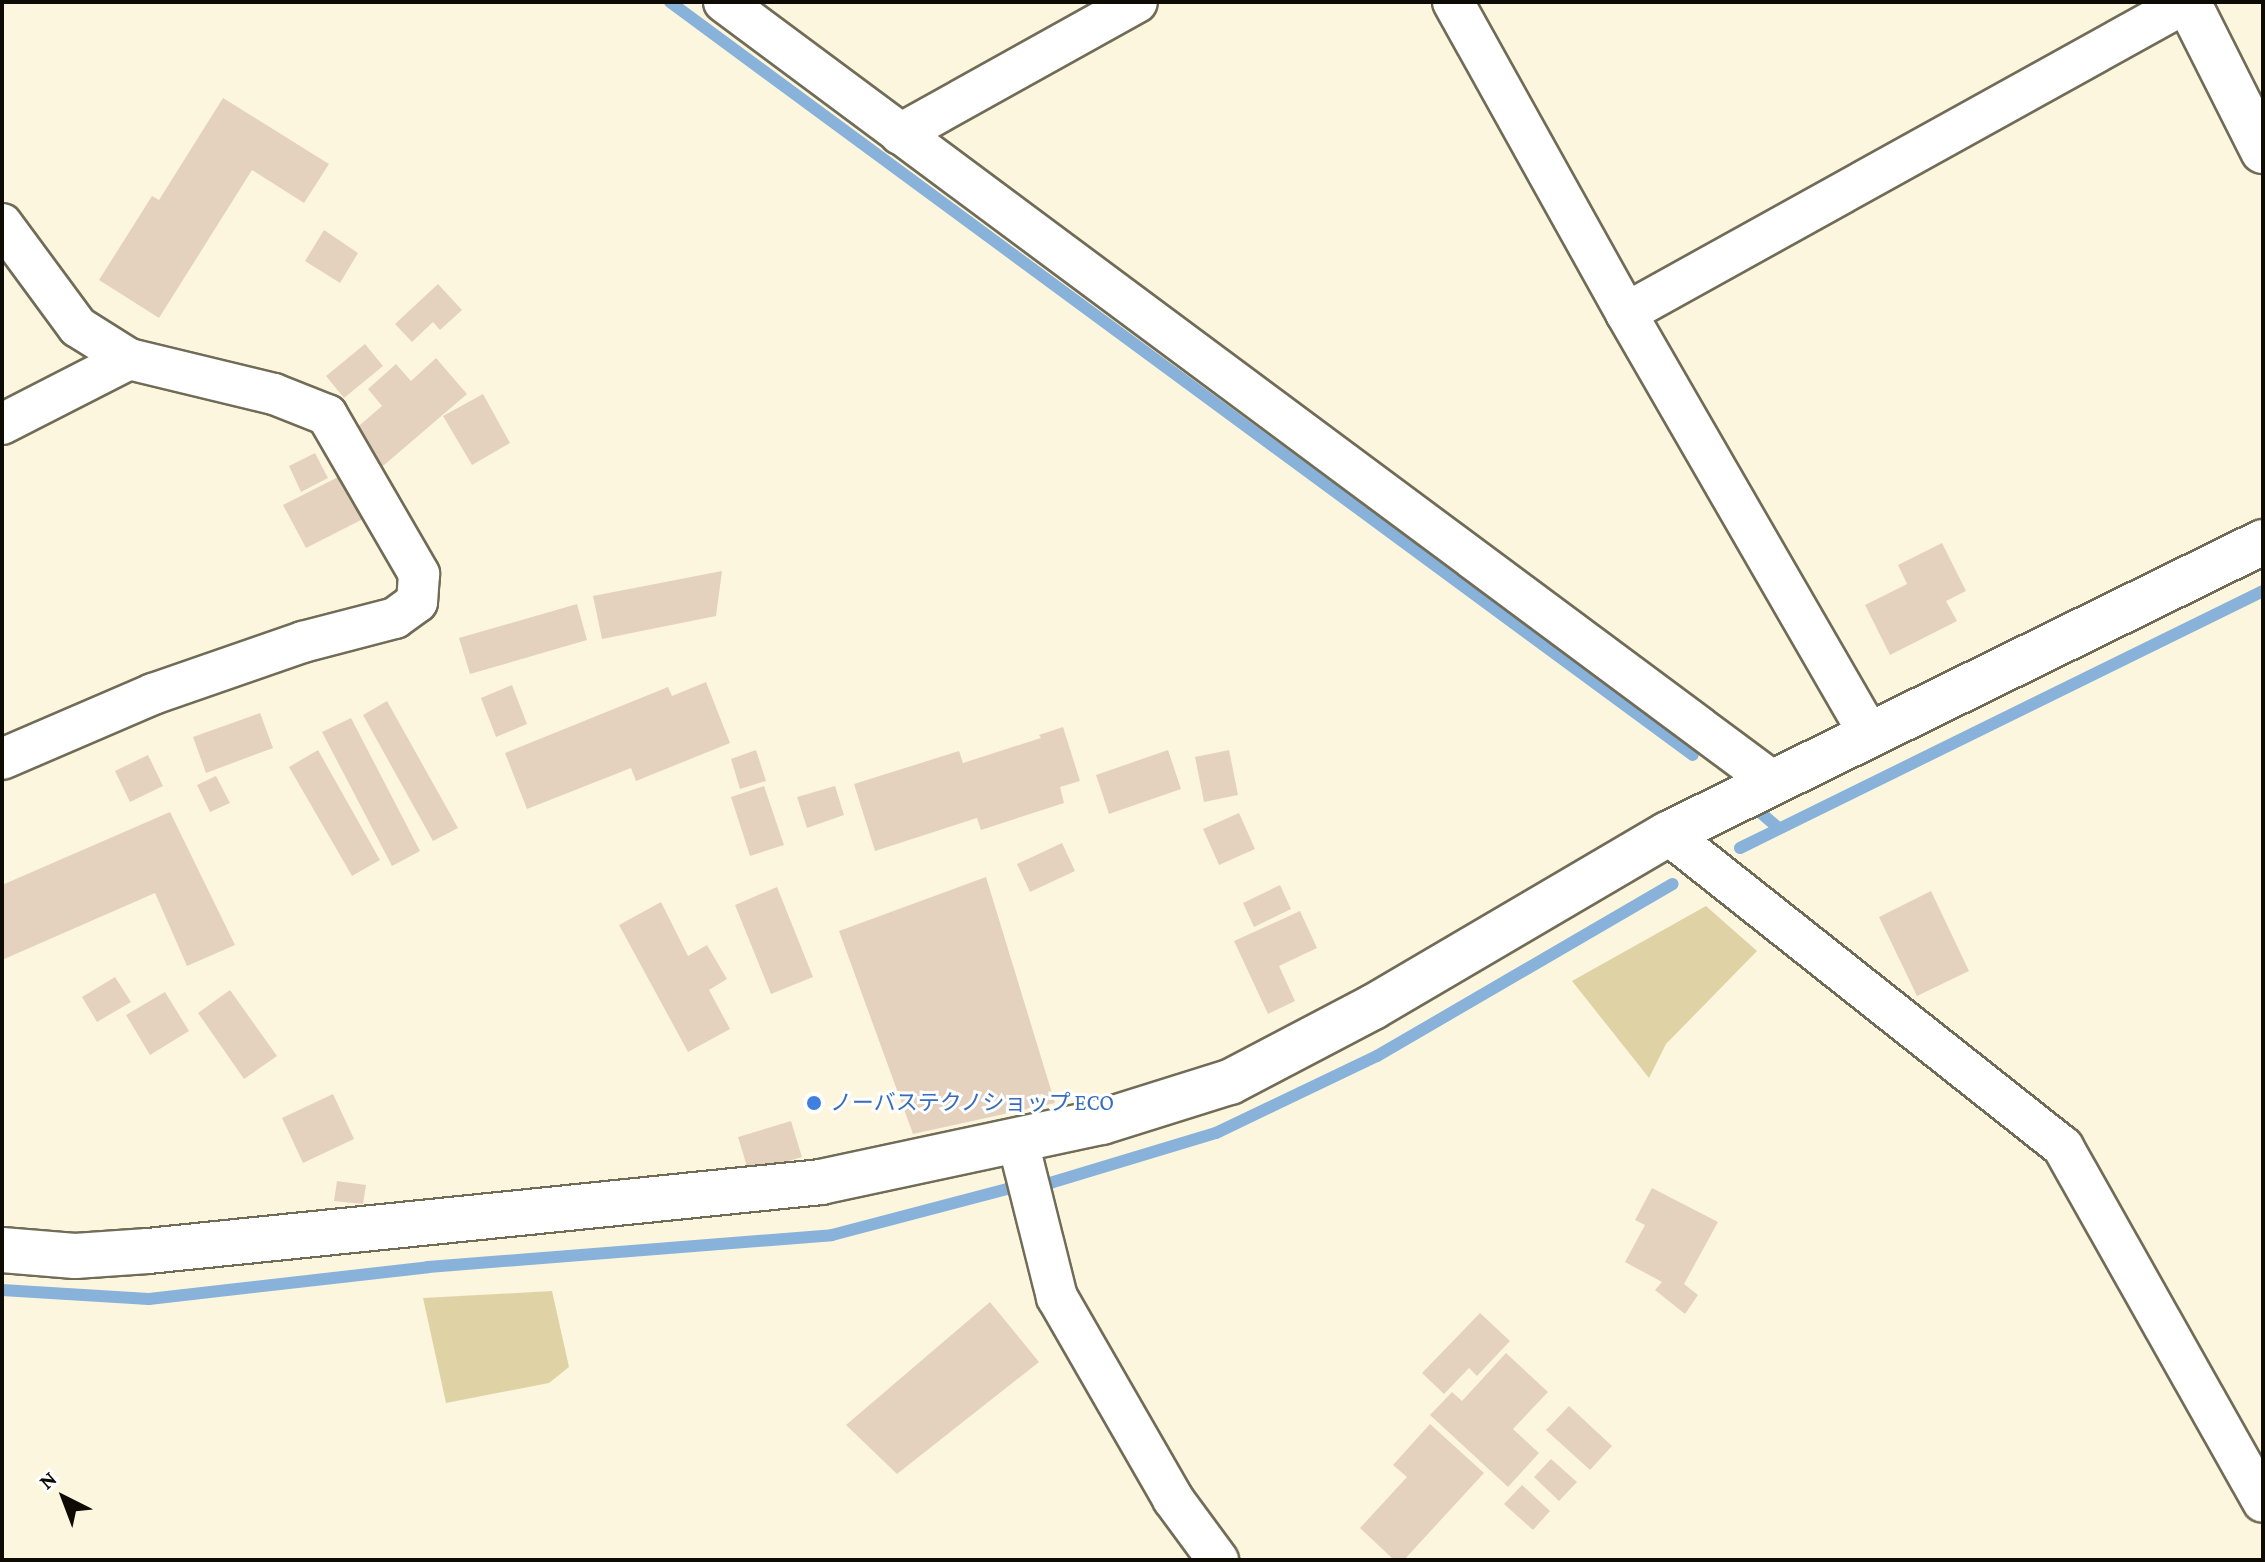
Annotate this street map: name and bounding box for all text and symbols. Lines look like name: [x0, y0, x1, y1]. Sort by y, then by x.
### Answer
place label: ノーバステクノショップ ECO: [830, 1090, 1116, 1116]
marker: ノーバステクノショップ ECO: [805, 1094, 823, 1112]
north arrow: [24, 1458, 104, 1538]
text: N: [34, 1465, 62, 1494]

